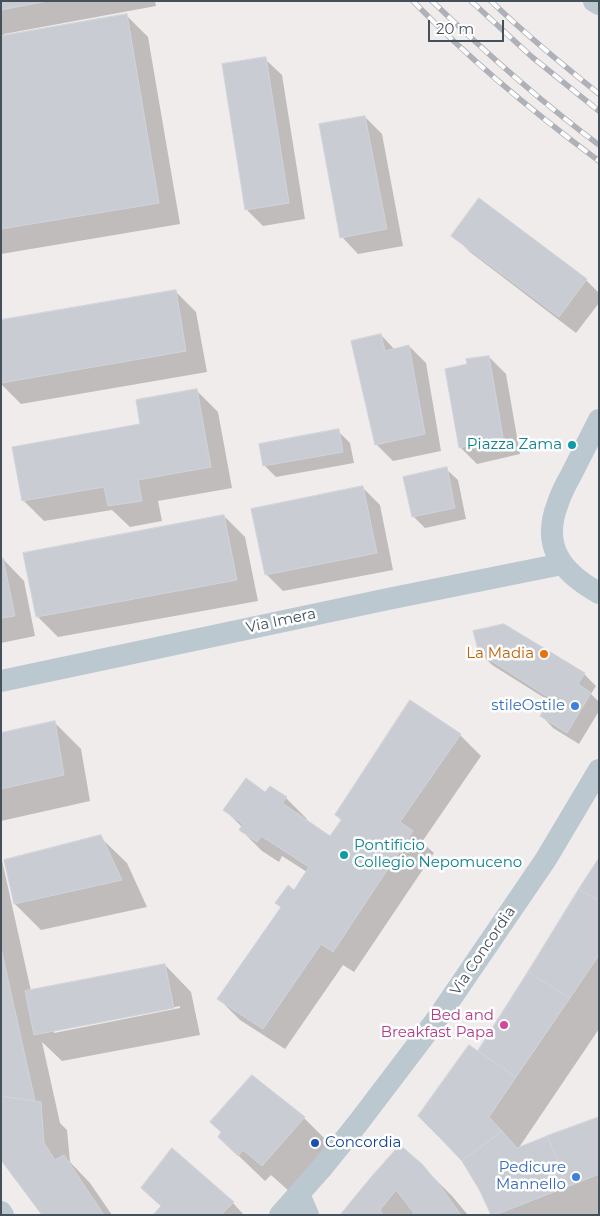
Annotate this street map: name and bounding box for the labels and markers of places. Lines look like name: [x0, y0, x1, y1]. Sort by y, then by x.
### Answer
place label: Piazza Zama: [467, 436, 562, 454]
marker: Piazza Zama: [566, 439, 578, 451]
place label: La Madia: [466, 645, 534, 663]
marker: La Madia: [538, 648, 550, 660]
place label: stileOstile: [491, 697, 565, 715]
marker: stileOstile: [569, 700, 581, 712]
place label: Pontificio Collegio Nepomuceno: [354, 837, 522, 872]
marker: Pontificio Collegio Nepomuceno: [338, 849, 350, 861]
place label: Bed and Breakfast Papa: [381, 1007, 494, 1042]
marker: Bed and Breakfast Papa: [498, 1019, 510, 1031]
place label: Concordia: [325, 1134, 401, 1152]
marker: Concordia: [309, 1137, 321, 1149]
place label: Pedicure Mannello: [496, 1159, 566, 1194]
marker: Pedicure Mannello: [570, 1171, 582, 1183]

